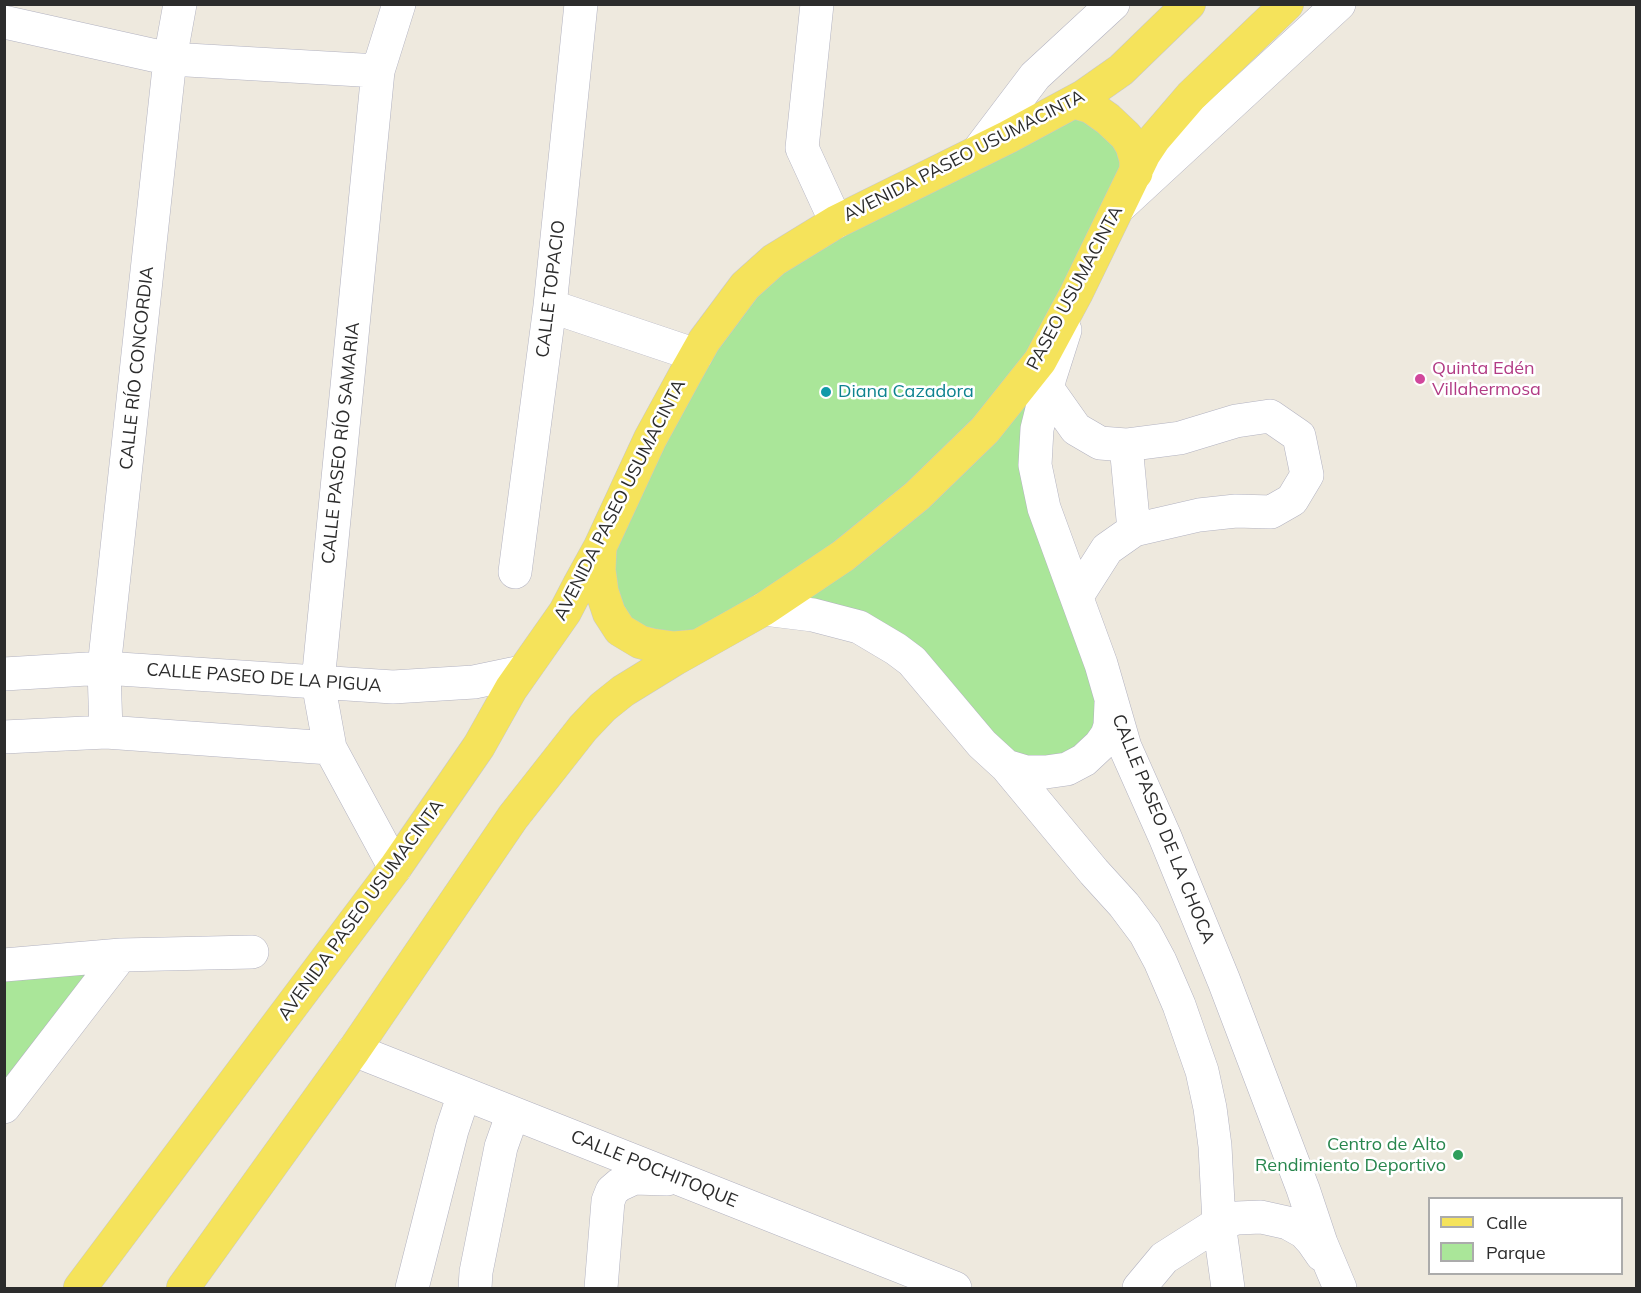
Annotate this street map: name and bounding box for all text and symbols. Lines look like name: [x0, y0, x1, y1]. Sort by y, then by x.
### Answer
street label: AVENIDA PASEO USUMACINTA: [840, 86, 1088, 226]
street label: PASEO USUMACINTA: [1023, 202, 1127, 374]
street label: CALLE TOPACIO: [532, 219, 570, 359]
street label: CALLE RÍO CONCORDIA: [116, 265, 158, 471]
street label: CALLE PASEO RÍO SAMARIA: [318, 321, 364, 565]
place label: Quinta Edén Villahermosa: [1432, 358, 1541, 400]
marker: Quinta Edén Villahermosa: [1413, 372, 1427, 386]
street label: AVENIDA PASEO USUMACINTA: [550, 376, 690, 624]
place label: Diana Cazadora: [838, 381, 974, 403]
marker: Diana Cazadora: [819, 385, 833, 399]
street label: CALLE PASEO DE LA PIGUA: [146, 659, 382, 697]
street label: CALLE PASEO DE LA CHOCA: [1107, 711, 1219, 947]
street label: AVENIDA PASEO USUMACINTA: [274, 795, 448, 1025]
street label: CALLE POCHITOQUE: [567, 1126, 741, 1212]
place label: Centro de Alto Rendimiento Deportivo: [1255, 1134, 1446, 1176]
marker: Centro de Alto Rendimiento Deportivo: [1451, 1148, 1465, 1162]
legend: [1428, 1197, 1623, 1275]
text: Calle: [1486, 1211, 1527, 1234]
text: Parque: [1486, 1241, 1545, 1264]

